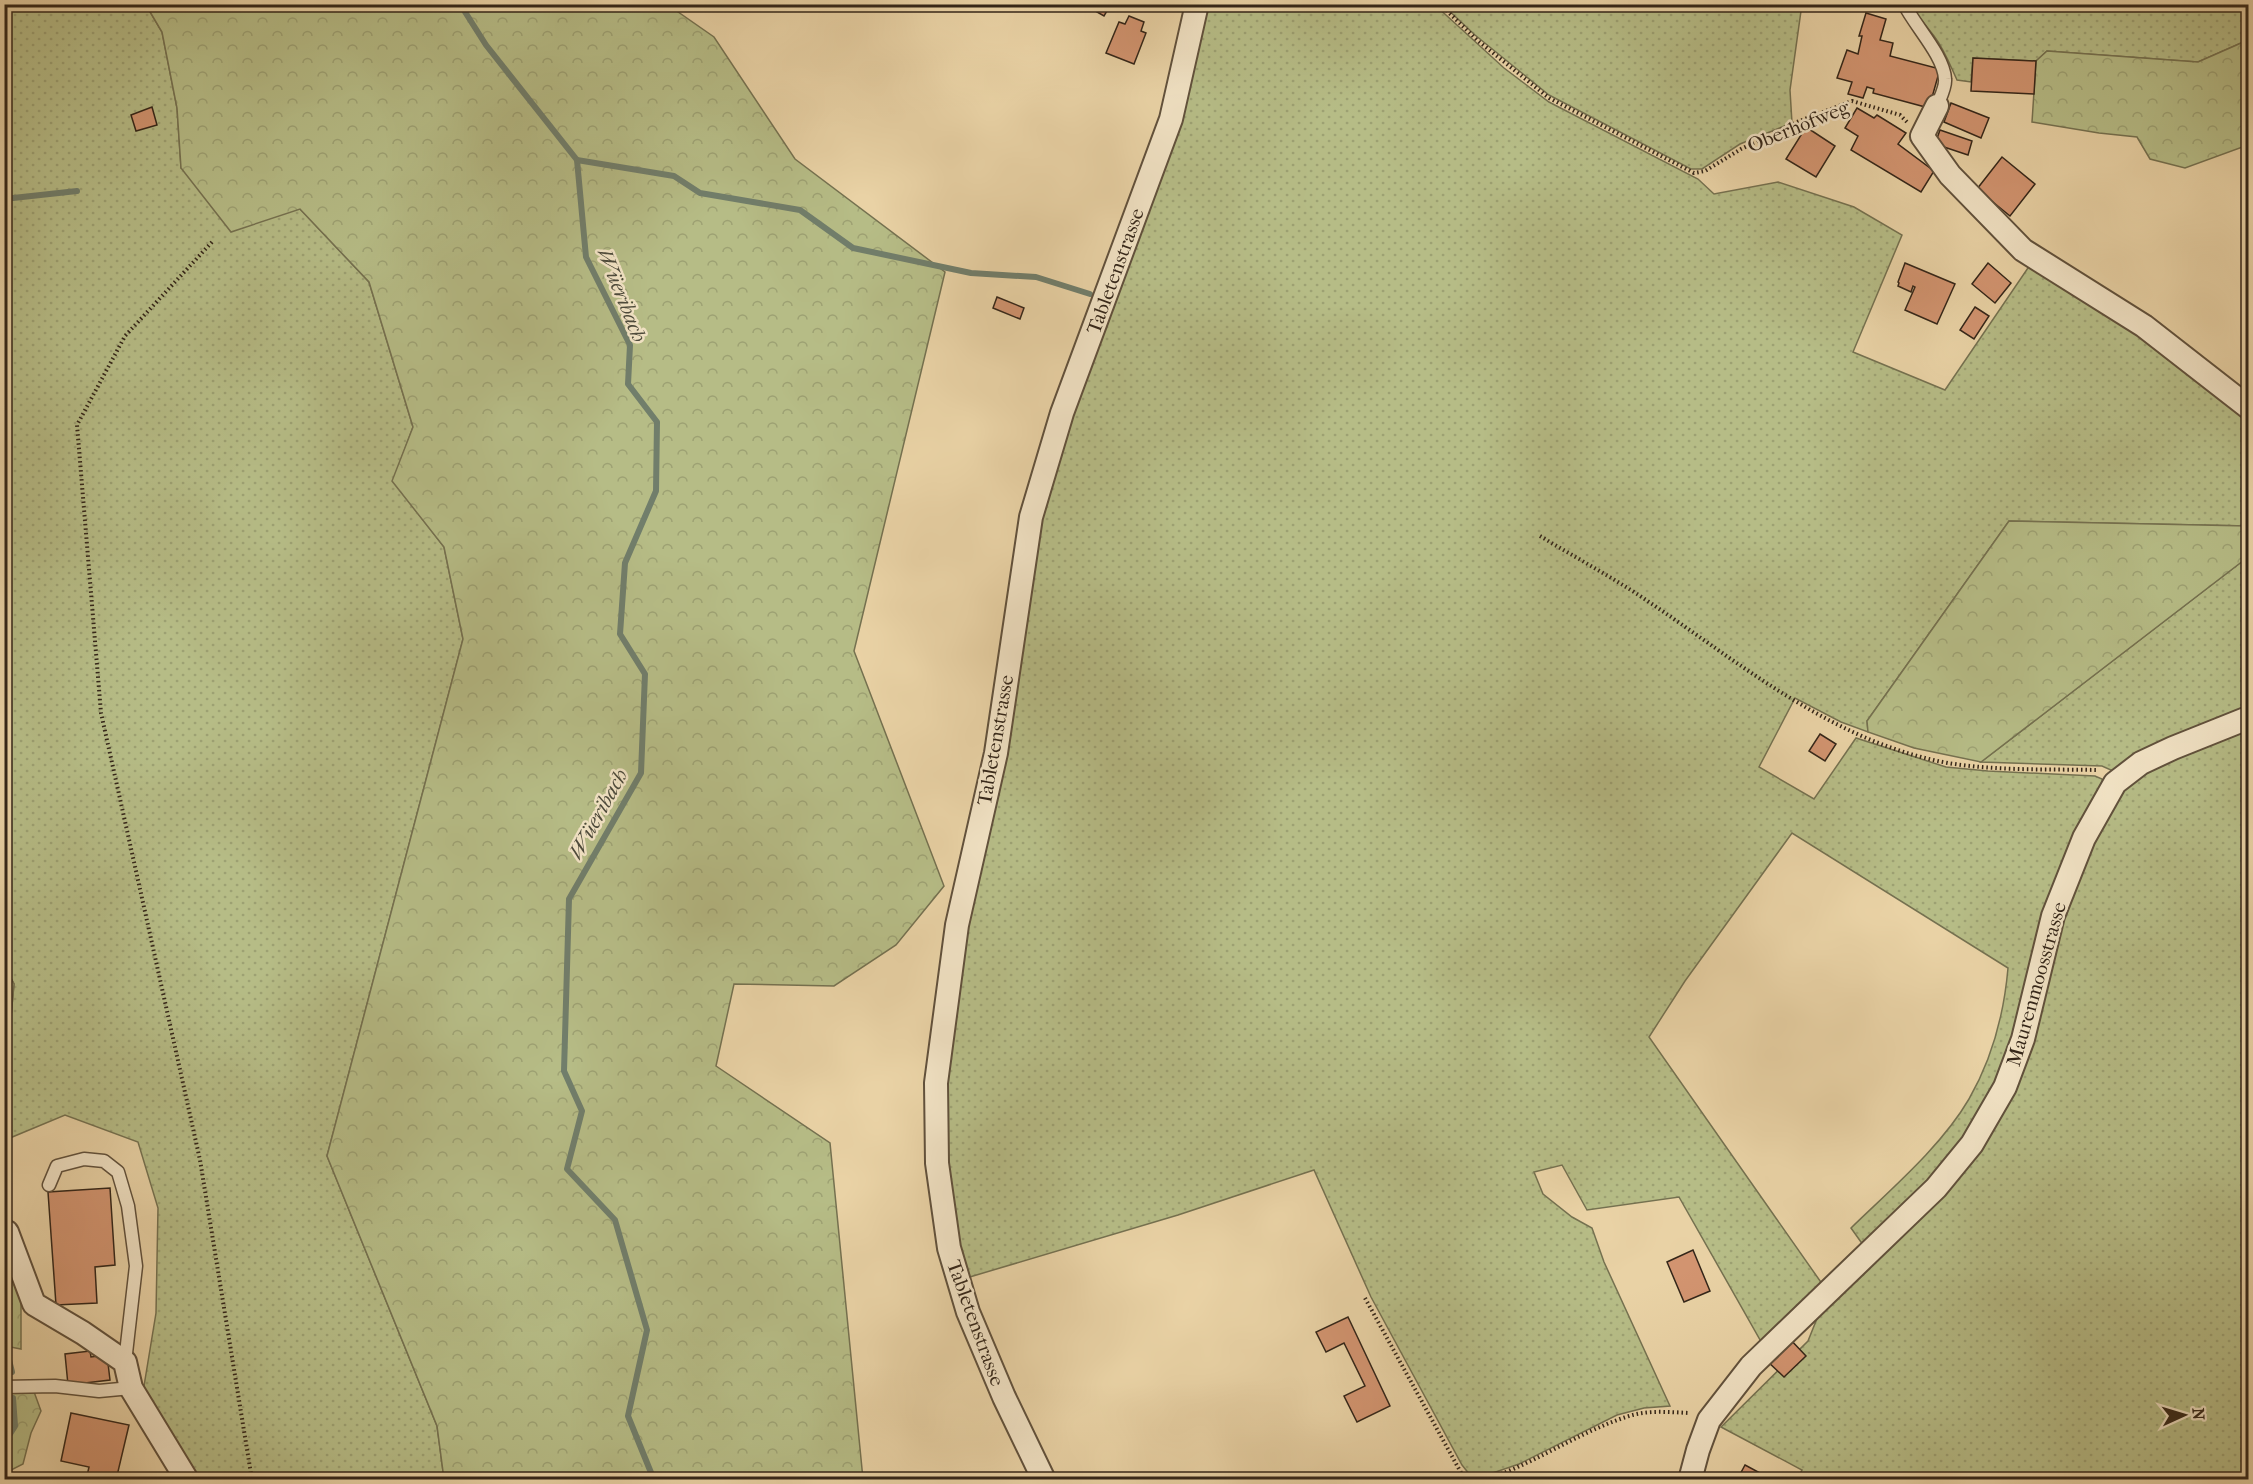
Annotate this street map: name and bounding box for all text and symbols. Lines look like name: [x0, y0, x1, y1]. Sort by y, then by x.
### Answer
street label: Oberhofweg: [1744, 96, 1853, 157]
street label: Tabletenstrasse: [1082, 205, 1149, 337]
water label: Wüeribach: [592, 245, 652, 346]
street label: Tabletenstrasse: [973, 673, 1018, 807]
water label: Wüeribach: [563, 765, 633, 863]
street label: Maurenmoosstrasse: [2002, 899, 2071, 1069]
street label: Tabletenstrasse: [942, 1257, 1009, 1389]
north arrow: [2154, 1385, 2214, 1445]
text: N: [2189, 1407, 2208, 1422]

